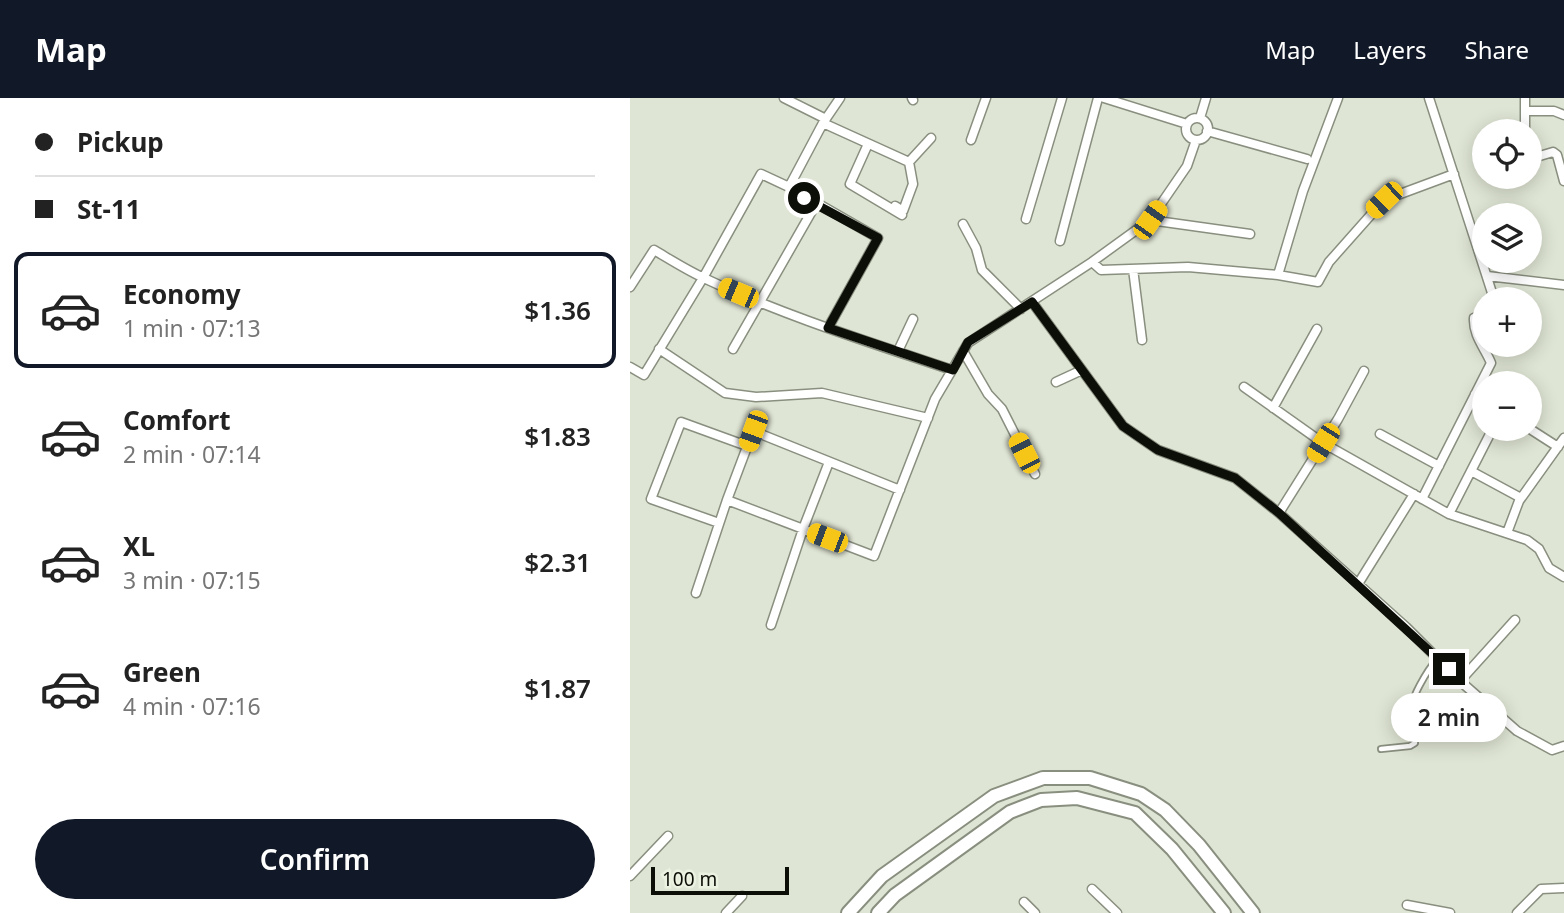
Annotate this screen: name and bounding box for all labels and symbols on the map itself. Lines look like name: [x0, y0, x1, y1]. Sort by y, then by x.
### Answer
car: [1362, 178, 1407, 222]
route start: [788, 182, 820, 214]
car: [1130, 197, 1171, 243]
car: [715, 275, 762, 311]
car: [736, 408, 771, 454]
car: [1303, 420, 1344, 466]
car: [1006, 430, 1043, 476]
car: [804, 521, 851, 555]
route end: [1433, 653, 1465, 685]
callout: 2 min: [1391, 694, 1507, 742]
scale bar: [651, 864, 789, 896]

